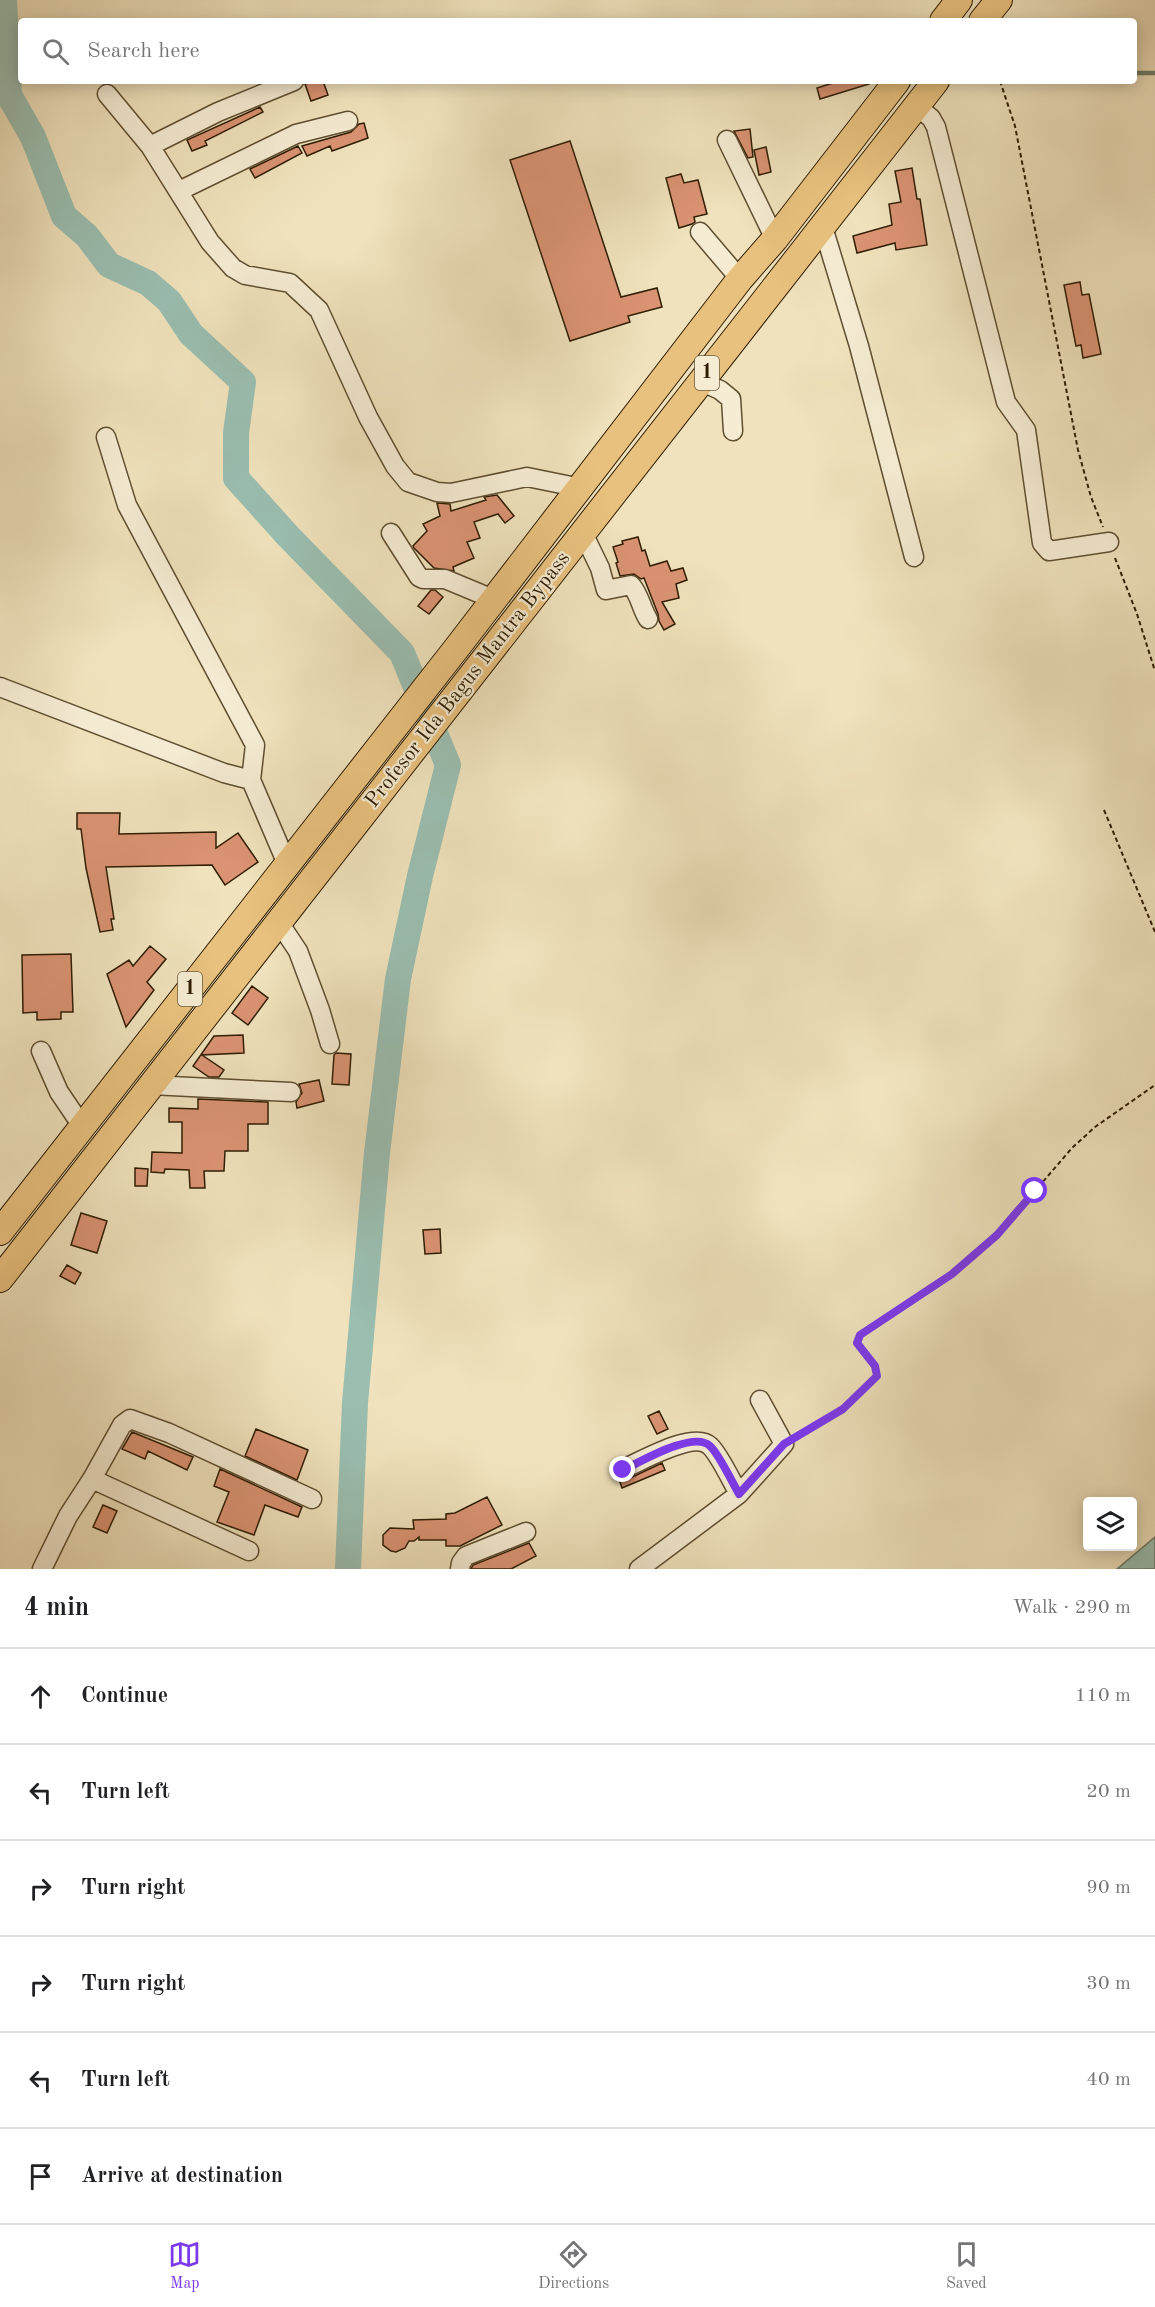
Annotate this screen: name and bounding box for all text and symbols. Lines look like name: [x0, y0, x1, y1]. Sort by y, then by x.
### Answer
search box: [18, 18, 1137, 84]
icon: search: [39, 35, 72, 68]
text: Search here: [87, 40, 200, 62]
road number: 1: [695, 356, 719, 390]
street label: Profesor Ida Bagus Mantra Bypass: [362, 548, 574, 812]
road number: 1: [178, 972, 202, 1006]
route start: [1021, 1177, 1047, 1203]
route end: [609, 1456, 635, 1482]
map controls: [1083, 1497, 1137, 1551]
button: layers: [1083, 1497, 1137, 1551]
text: 4 min: [24, 1595, 89, 1621]
text: Walk · 290 m: [1012, 1598, 1131, 1618]
icon: ahead: [24, 1680, 57, 1713]
text: Continue: [81, 1685, 168, 1707]
text: 110 m: [1075, 1686, 1131, 1706]
icon: left: [24, 1776, 57, 1809]
text: Turn left: [81, 1781, 170, 1803]
text: 20 m: [1086, 1782, 1131, 1802]
icon: right: [24, 1872, 57, 1905]
text: Turn right: [81, 1877, 185, 1899]
text: 90 m: [1086, 1878, 1131, 1898]
icon: right: [24, 1968, 57, 2001]
text: Turn right: [81, 1973, 185, 1995]
text: 30 m: [1086, 1974, 1131, 1994]
icon: left: [24, 2064, 57, 2097]
text: Turn left: [81, 2069, 170, 2091]
text: 40 m: [1086, 2070, 1131, 2090]
icon: arrive: [24, 2160, 57, 2193]
text: Arrive at destination: [81, 2165, 283, 2187]
tab: Map: [168, 2238, 201, 2294]
tab: Directions: [538, 2238, 609, 2294]
tab: Saved: [946, 2238, 987, 2294]

